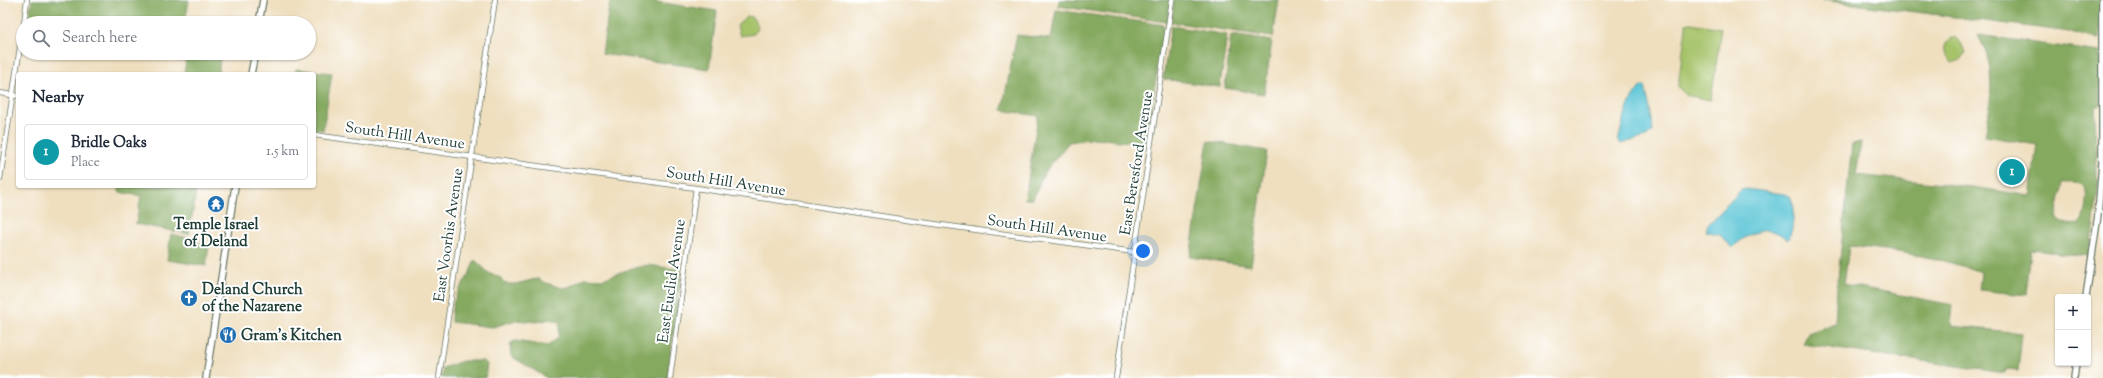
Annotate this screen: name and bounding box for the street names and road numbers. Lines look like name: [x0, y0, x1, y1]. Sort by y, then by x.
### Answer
street label: East Beresford Avenue: [1116, 90, 1159, 237]
street label: South Hill Avenue: [344, 118, 466, 155]
street label: South Hill Avenue: [664, 163, 787, 202]
street label: East Voorhis Avenue: [430, 167, 469, 304]
street label: South Hill Avenue: [986, 211, 1108, 248]
street label: East Euclid Avenue: [653, 218, 692, 344]

